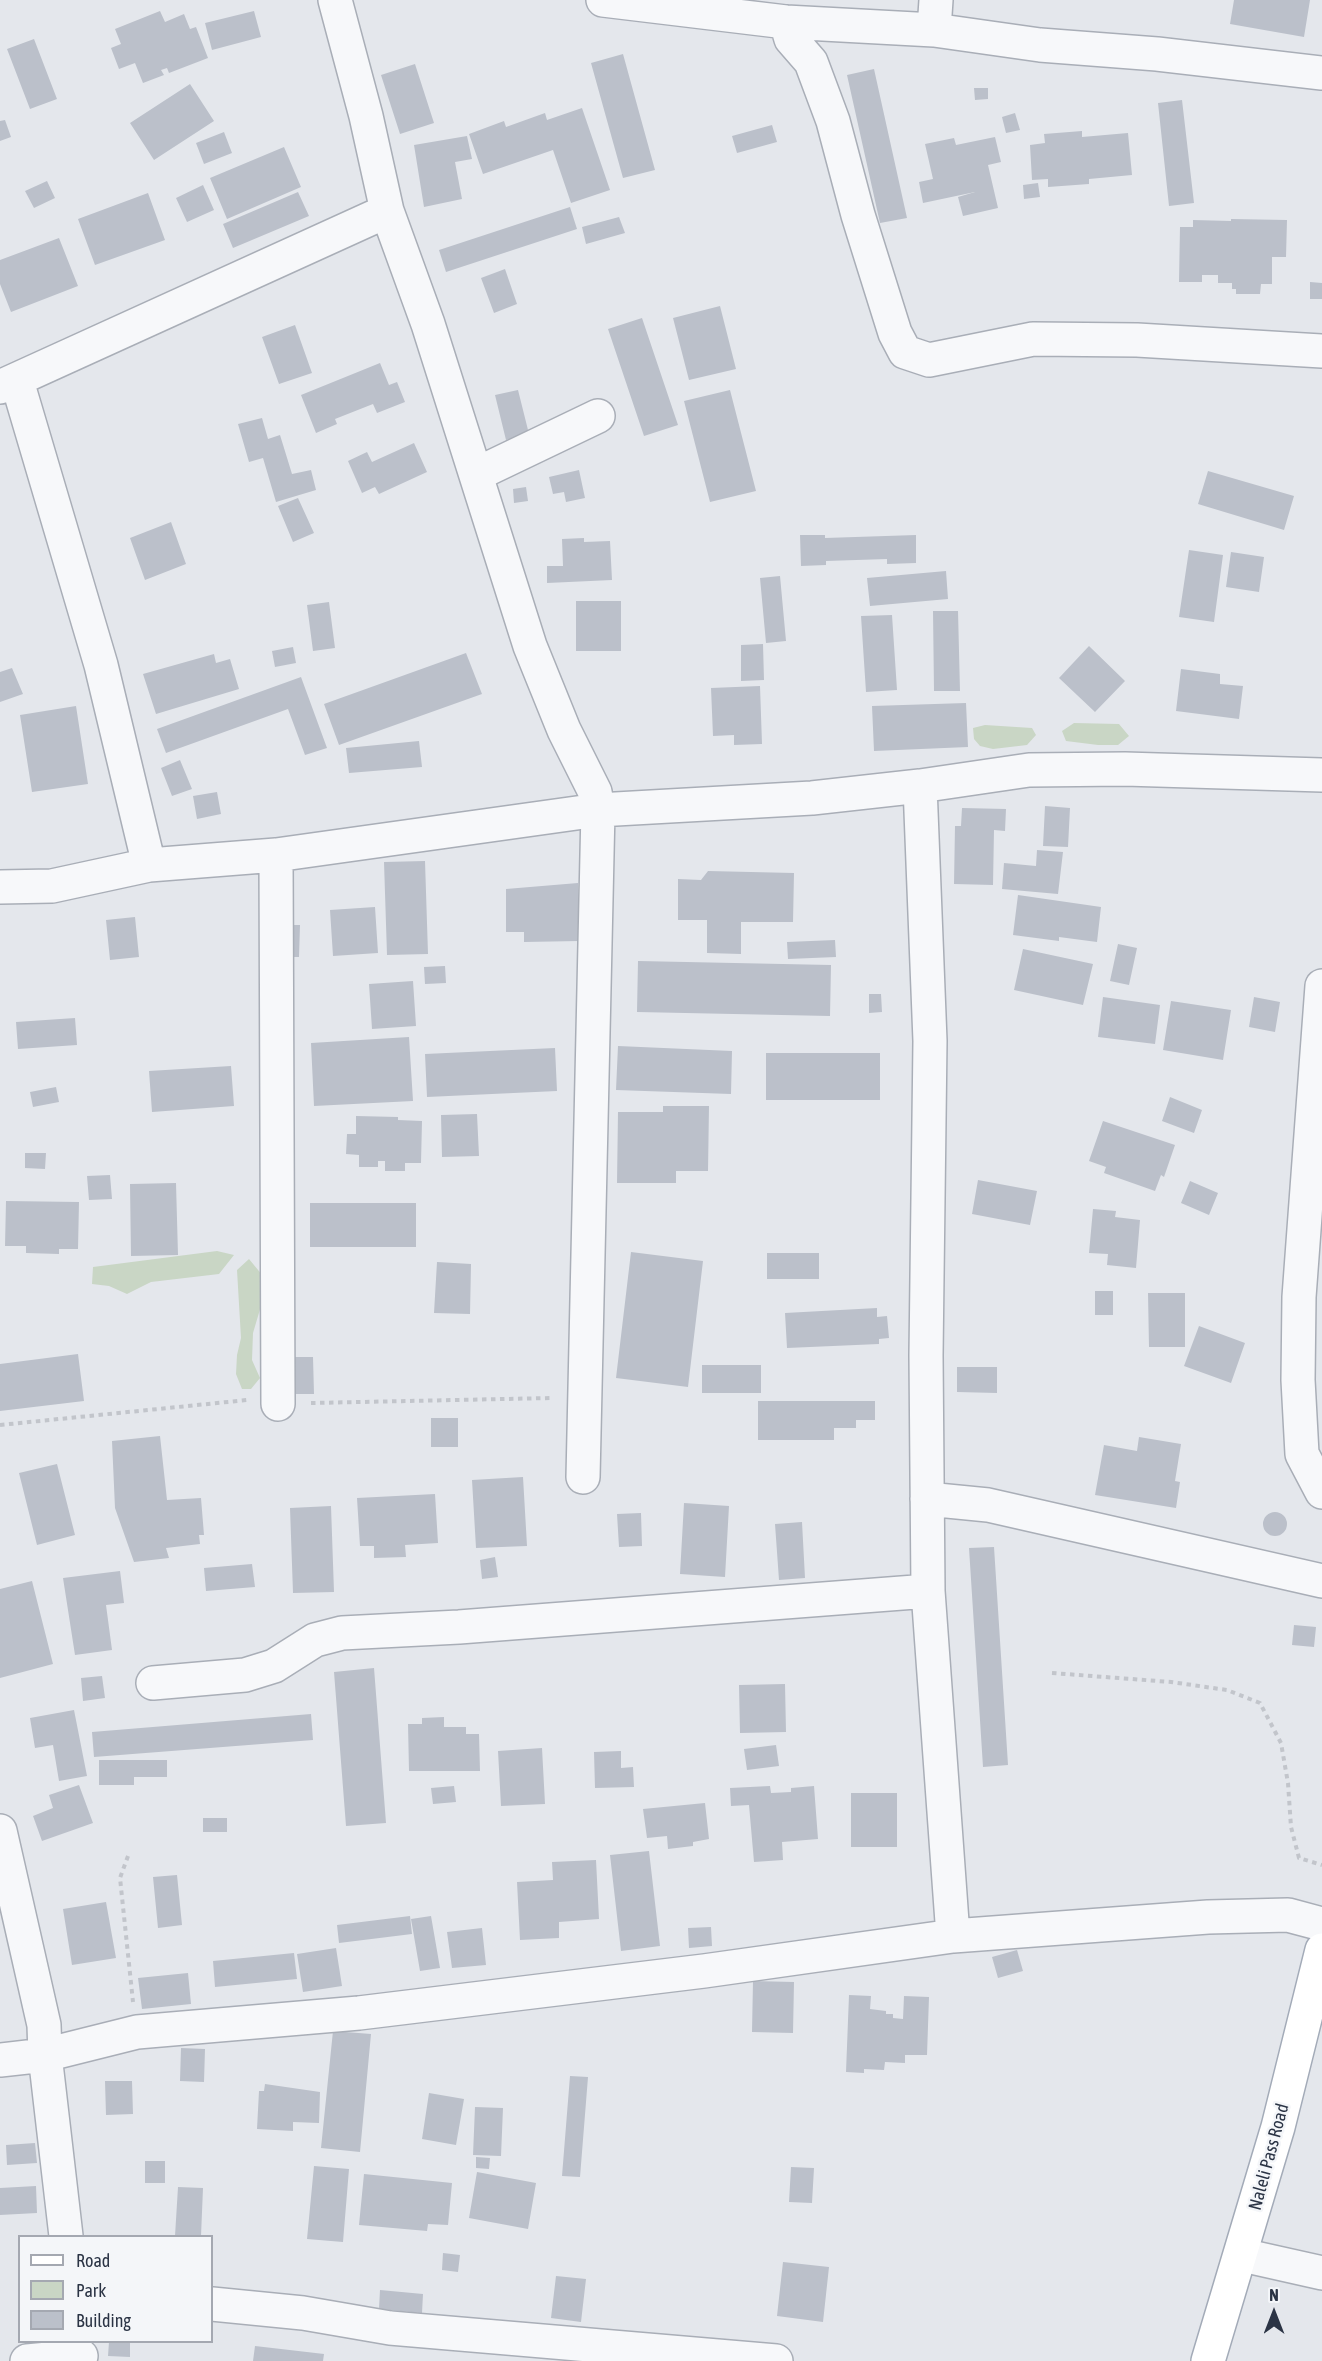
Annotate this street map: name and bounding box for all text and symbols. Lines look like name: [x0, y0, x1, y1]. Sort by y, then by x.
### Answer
street label: Naleli Pass Road: [1244, 2101, 1294, 2213]
legend: [18, 2235, 213, 2343]
text: Road: [76, 2250, 110, 2271]
text: Park: [76, 2280, 106, 2301]
north arrow: [1244, 2283, 1304, 2343]
text: N: [1269, 2286, 1279, 2304]
text: Building: [76, 2310, 131, 2331]

